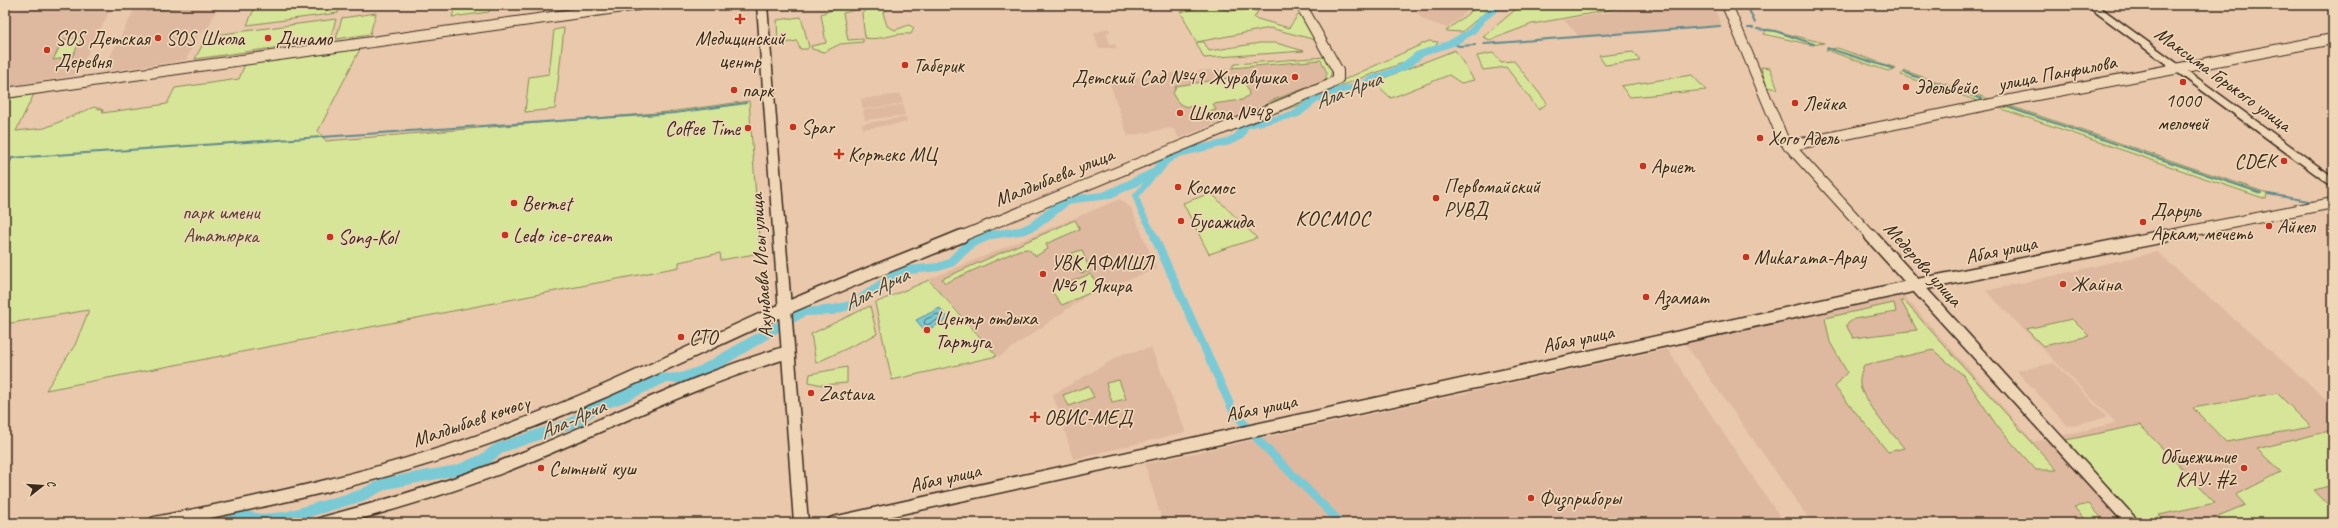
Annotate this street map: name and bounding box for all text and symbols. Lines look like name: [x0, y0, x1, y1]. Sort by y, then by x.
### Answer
marker: Медицинский центр: [734, 13, 746, 25]
street label: Максима Горького улица: [2150, 21, 2298, 138]
place label: SOS Детская Деревня: [55, 26, 152, 74]
place label: SOS Школа: [166, 26, 246, 51]
place label: Динамо: [276, 26, 333, 51]
place label: Медицинский центр: [695, 26, 786, 74]
marker: SOS Школа: [153, 33, 163, 43]
marker: Динамо: [263, 33, 273, 43]
marker: SOS Детская Деревня: [42, 45, 52, 55]
street label: улица Панфилова: [1995, 49, 2120, 97]
place label: Таберик: [913, 53, 965, 78]
marker: Таберик: [900, 60, 910, 70]
place label: Детский Сад №49 Журавушка: [1072, 65, 1288, 90]
water label: Ала-Арча: [1311, 65, 1387, 115]
marker: Детский Сад №49 Журавушка: [1290, 72, 1300, 82]
place label: Эдельвейс: [1914, 75, 1978, 100]
marker: 1000 мелочей: [2178, 77, 2188, 87]
place label: парк: [742, 78, 775, 103]
marker: Эдельвейс: [1901, 82, 1911, 92]
marker: парк: [729, 85, 739, 95]
place label: 1000 мелочей: [2157, 88, 2210, 136]
place label: Лейка: [1803, 91, 1847, 116]
marker: Лейка: [1790, 98, 1800, 108]
place label: Школа №48: [1188, 101, 1273, 126]
marker: Школа №48: [1175, 108, 1185, 118]
place label: Spar: [801, 115, 836, 140]
place label: Coffee Time: [665, 116, 741, 141]
marker: Spar: [788, 122, 798, 132]
marker: Coffee Time: [743, 123, 753, 133]
place label: Хого Адель: [1768, 126, 1840, 151]
marker: Хого Адель: [1755, 133, 1765, 143]
street label: Малдыбаева улица: [991, 141, 1119, 212]
place label: Кортекс МЦ: [848, 142, 939, 167]
marker: Кортекс МЦ: [833, 148, 845, 160]
place label: CDEK: [2235, 149, 2279, 174]
place label: Ариет: [1651, 154, 1696, 179]
marker: CDEK: [2279, 156, 2289, 166]
marker: Ариет: [1638, 161, 1648, 171]
place label: Первомайский РУВД: [1444, 174, 1542, 222]
place label: Космос: [1186, 175, 1236, 200]
marker: Космос: [1173, 182, 1183, 192]
place label: Bermet: [522, 191, 575, 216]
street label: Ахунбаева Исы улица: [743, 191, 779, 339]
marker: Первомайский РУВД: [1431, 193, 1441, 203]
marker: Bermet: [509, 198, 519, 208]
place label: Даруль Аркам, мечеть: [2151, 198, 2254, 246]
park label: парк имени Ататюрка: [182, 200, 261, 248]
district label: КОСМОС: [1295, 204, 1372, 232]
place label: Бусажида: [1189, 209, 1255, 234]
place label: Айкел: [2277, 214, 2317, 239]
marker: Бусажида: [1176, 216, 1186, 226]
street label: Медерова улица: [1878, 216, 1969, 313]
marker: Даруль Аркам, мечеть: [2138, 217, 2148, 227]
marker: Айкел: [2264, 221, 2274, 231]
place label: Ledo ice-cream: [513, 223, 612, 248]
place label: Song-Kol: [338, 225, 400, 250]
marker: Ledo ice-cream: [500, 230, 510, 240]
street label: Абая улица: [1963, 230, 2041, 270]
marker: Song-Kol: [325, 232, 335, 242]
place label: Mukarama-Apay: [1754, 245, 1867, 270]
place label: УВК АФМШЛ №61 Якира: [1051, 250, 1156, 298]
marker: Mukarama-Apay: [1741, 252, 1751, 262]
water label: Ала-Арча: [839, 261, 914, 316]
marker: УВК АФМШЛ №61 Якира: [1038, 269, 1048, 279]
place label: Жайна: [2071, 272, 2123, 297]
marker: Жайна: [2058, 279, 2068, 289]
place label: Азамат: [1654, 285, 1710, 311]
marker: Азамат: [1641, 292, 1651, 302]
place label: Центр отдыха Тартуга: [935, 306, 1038, 354]
street label: Абая улица: [1540, 319, 1618, 359]
place label: CTO: [689, 325, 719, 350]
marker: Центр отдыха Тартуга: [922, 325, 932, 335]
marker: CTO: [676, 332, 686, 342]
place label: Zastava: [819, 381, 876, 406]
marker: Zastava: [806, 388, 816, 398]
street label: Абая улица: [1223, 388, 1301, 428]
street label: Малдыбаев көчөсү: [409, 389, 534, 453]
water label: Ала-Арча: [535, 392, 611, 445]
place label: ОВИС-МЕД: [1044, 405, 1134, 430]
marker: ОВИС-МЕД: [1029, 411, 1041, 423]
place label: Общежитие КАУ. #2: [2160, 444, 2238, 492]
place label: Сытный куш: [549, 456, 637, 481]
street label: Абая улица: [907, 457, 985, 498]
marker: Сытный куш: [536, 463, 546, 473]
marker: Общежитие КАУ. #2: [2239, 463, 2249, 473]
north arrow: [22, 466, 62, 506]
text: С: [44, 478, 60, 489]
place label: Физприборы: [1539, 486, 1622, 512]
marker: Физприборы: [1526, 493, 1536, 503]

